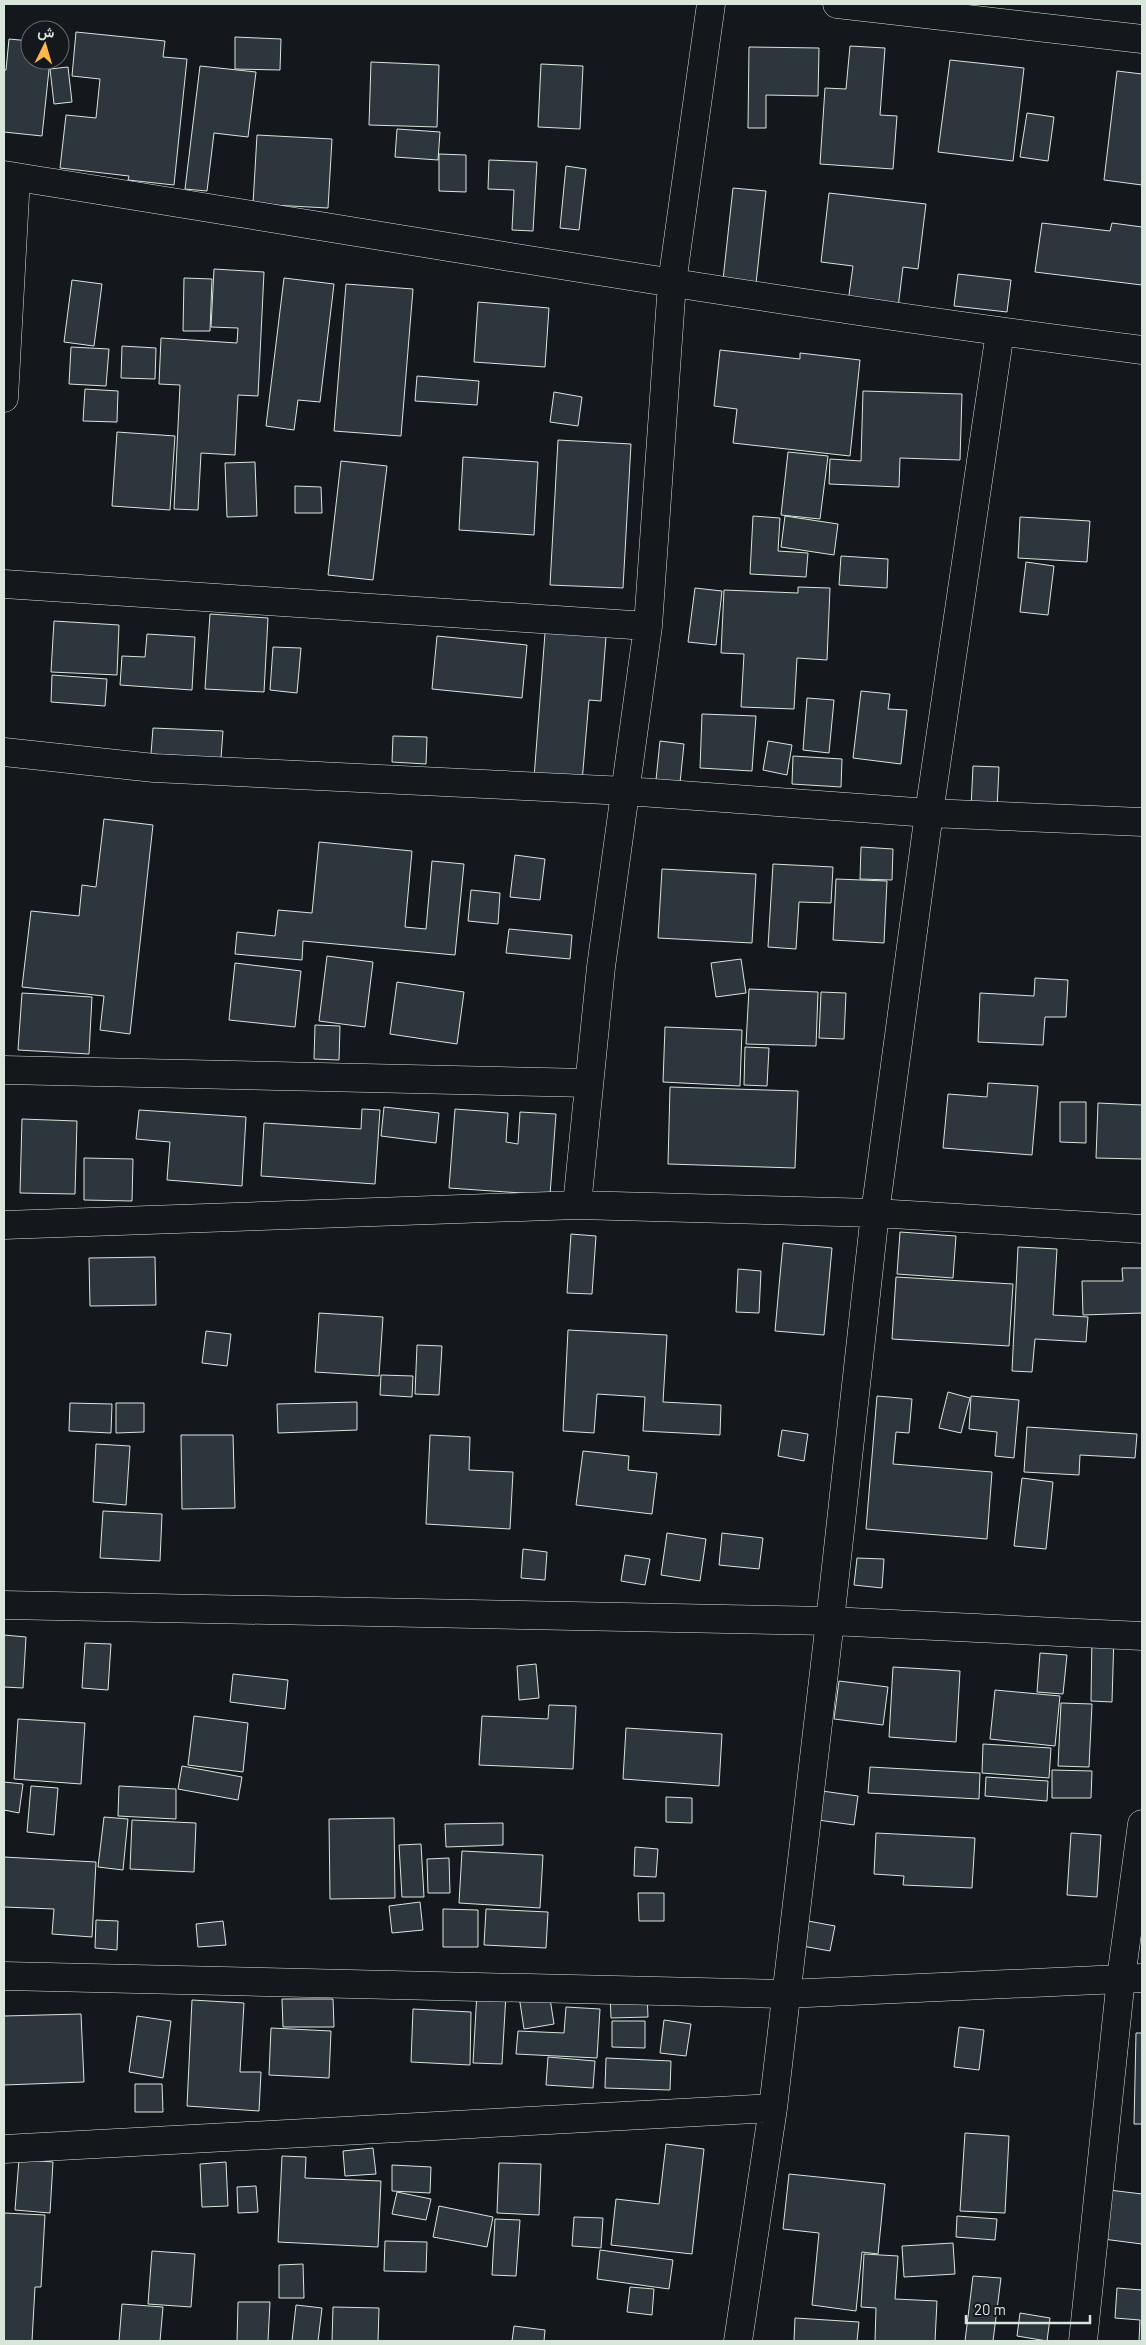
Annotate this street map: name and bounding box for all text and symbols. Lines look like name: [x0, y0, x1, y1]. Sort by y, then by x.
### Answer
north arrow: [20, 20, 70, 70]
text: ش: [37, 22, 55, 42]
scale bar: [966, 2292, 1090, 2324]
text: 20 m: [974, 2300, 1006, 2318]

